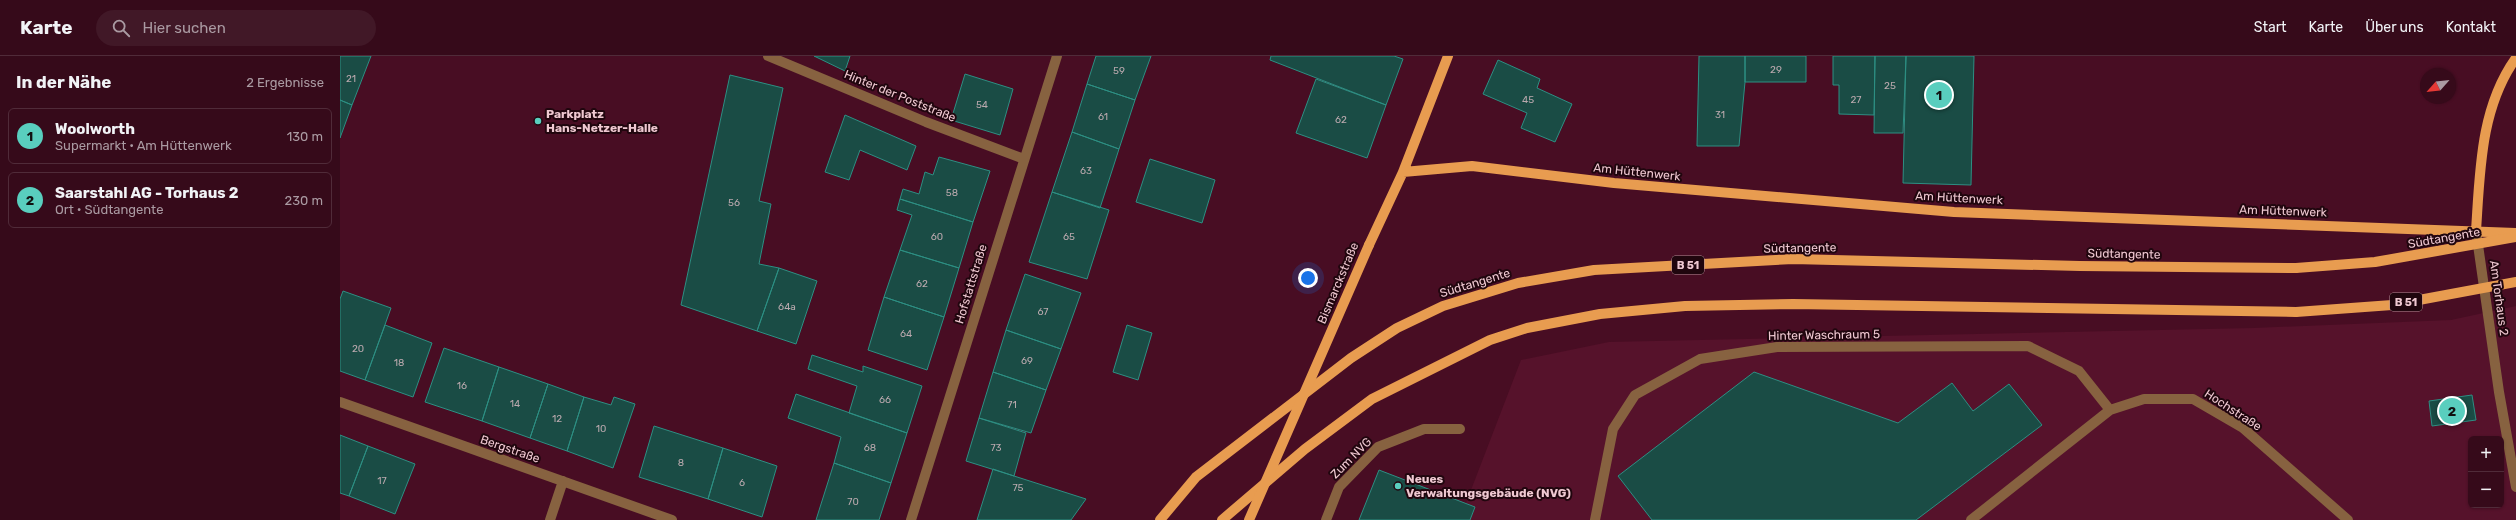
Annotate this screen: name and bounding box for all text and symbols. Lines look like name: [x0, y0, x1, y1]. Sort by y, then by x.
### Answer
search box: [96, 10, 376, 46]
text: Karte: [20, 16, 72, 39]
icon: search: [110, 17, 132, 39]
text: Hier suchen: [142, 19, 226, 37]
text: Start: [2254, 19, 2287, 36]
text: Karte: [2309, 19, 2343, 36]
text: Über uns: [2365, 19, 2424, 36]
text: Kontakt: [2446, 19, 2496, 36]
house number: 29: [1770, 64, 1782, 76]
house number: 59: [1113, 65, 1125, 77]
street label: Hinter der Poststraße: [842, 67, 958, 125]
north arrow: [2420, 68, 2456, 104]
text: In der Nähe: [16, 72, 111, 92]
house number: 21: [346, 73, 356, 85]
text: 2 Ergebnisse: [246, 75, 324, 90]
house number: 25: [1884, 80, 1896, 92]
pin: 1: [1926, 80, 1952, 110]
house number: 45: [1522, 94, 1534, 106]
house number: 27: [1851, 94, 1862, 106]
house number: 54: [976, 99, 988, 111]
place label: Parkplatz Hans-Netzer-Halle: [546, 107, 658, 135]
house number: 31: [1715, 109, 1725, 121]
house number: 61: [1098, 111, 1108, 123]
house number: 62: [1335, 114, 1347, 126]
marker: Parkplatz Hans-Netzer-Halle: [533, 116, 543, 126]
text: Woolworth: [55, 120, 135, 138]
text: 1: [27, 129, 33, 144]
text: 130 m: [287, 129, 323, 144]
text: Supermarkt · Am Hüttenwerk: [55, 138, 232, 153]
street label: Am Hüttenwerk: [1593, 160, 1682, 184]
house number: 63: [1080, 165, 1092, 177]
text: Saarstahl AG - Torhaus 2: [55, 184, 239, 202]
house number: 58: [946, 187, 958, 199]
street label: Am Hüttenwerk: [1915, 189, 2004, 207]
text: 2: [26, 193, 34, 208]
text: 230 m: [285, 193, 323, 208]
house number: 56: [728, 197, 740, 209]
text: Ort · Südtangente: [55, 202, 163, 217]
street label: Am Hüttenwerk: [2239, 202, 2328, 220]
street label: Südtangente: [2407, 225, 2481, 251]
house number: 60: [931, 231, 943, 243]
house number: 65: [1063, 231, 1075, 243]
street label: Bismarckstraße: [1315, 240, 1362, 326]
street label: Südtangente: [1763, 240, 1837, 256]
street label: Hofstattstraße: [952, 242, 990, 325]
street label: Südtangente: [2087, 246, 2161, 262]
road number: B 51: [1672, 256, 1704, 274]
street label: Am Torhaus 2: [2487, 259, 2511, 337]
street label: Südtangente: [1438, 266, 1512, 300]
your location: [1298, 268, 1318, 288]
house number: 62: [916, 278, 928, 290]
road number: B 51: [2390, 293, 2422, 311]
house number: 64a: [778, 301, 796, 313]
house number: 67: [1038, 306, 1048, 318]
street label: Hinter Waschraum 5: [1768, 327, 1880, 343]
house number: 64: [900, 328, 912, 340]
house number: 20: [352, 343, 364, 355]
house number: 69: [1021, 355, 1033, 367]
house number: 18: [394, 357, 404, 369]
house number: 16: [457, 380, 467, 392]
street label: Hochstraße: [2202, 386, 2264, 434]
house number: 66: [879, 394, 891, 406]
pin: 2: [2439, 396, 2465, 426]
house number: 14: [510, 398, 520, 410]
house number: 71: [1007, 399, 1017, 411]
house number: 12: [552, 413, 562, 425]
house number: 10: [596, 423, 606, 435]
street label: Bergstraße: [478, 432, 542, 466]
street label: Zum NVG: [1328, 435, 1374, 481]
map controls: [2468, 436, 2504, 508]
button: +: [2468, 436, 2504, 472]
house number: 68: [864, 442, 876, 454]
house number: 73: [990, 442, 1002, 454]
house number: 8: [678, 457, 684, 469]
place label: Neues Verwaltungsgebäude (NVG): [1406, 472, 1571, 500]
button: −: [2468, 472, 2504, 508]
house number: 17: [377, 475, 387, 487]
house number: 6: [739, 477, 745, 489]
marker: Neues Verwaltungsgebäude (NVG): [1393, 481, 1403, 491]
house number: 75: [1012, 482, 1024, 494]
house number: 70: [847, 496, 859, 508]

